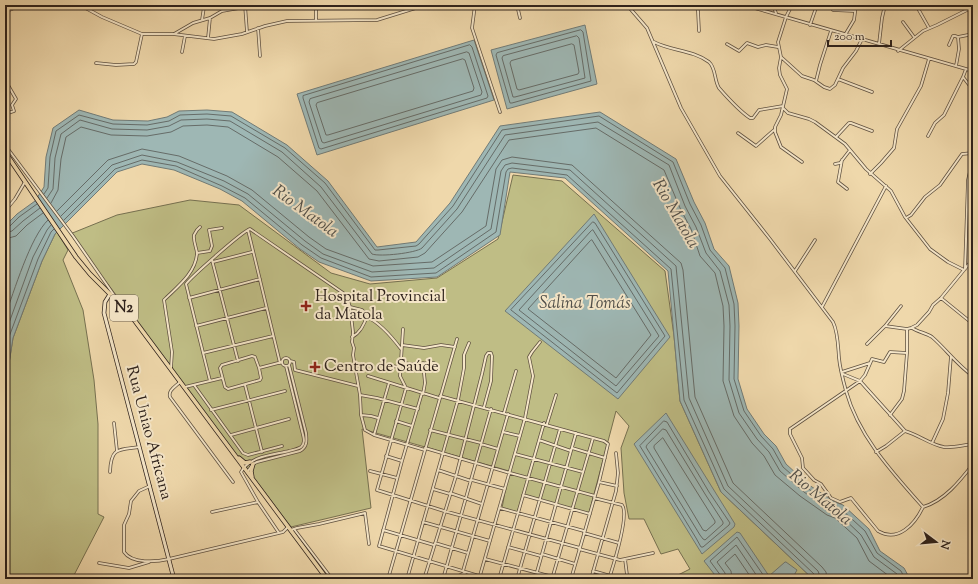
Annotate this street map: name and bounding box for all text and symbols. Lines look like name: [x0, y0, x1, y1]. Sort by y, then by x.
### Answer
scale bar: [828, 22, 891, 48]
text: 200 m: [834, 28, 865, 46]
water label: Rio Matola: [646, 175, 705, 253]
water label: Rio Matola: [267, 180, 343, 244]
place label: Hospital Provincial da Matola: [315, 286, 446, 327]
water label: Salina Tomás: [539, 292, 631, 316]
road number: N2: [110, 295, 138, 321]
marker: Hospital Provincial da Matola: [300, 300, 312, 312]
place label: Centro de Saúde: [324, 356, 439, 379]
marker: Centro de Saúde: [309, 361, 321, 373]
street label: Rua Uniao Africana: [119, 363, 177, 503]
water label: Rio Matola: [783, 464, 857, 532]
north arrow: [916, 522, 956, 562]
text: N: [936, 537, 954, 551]

